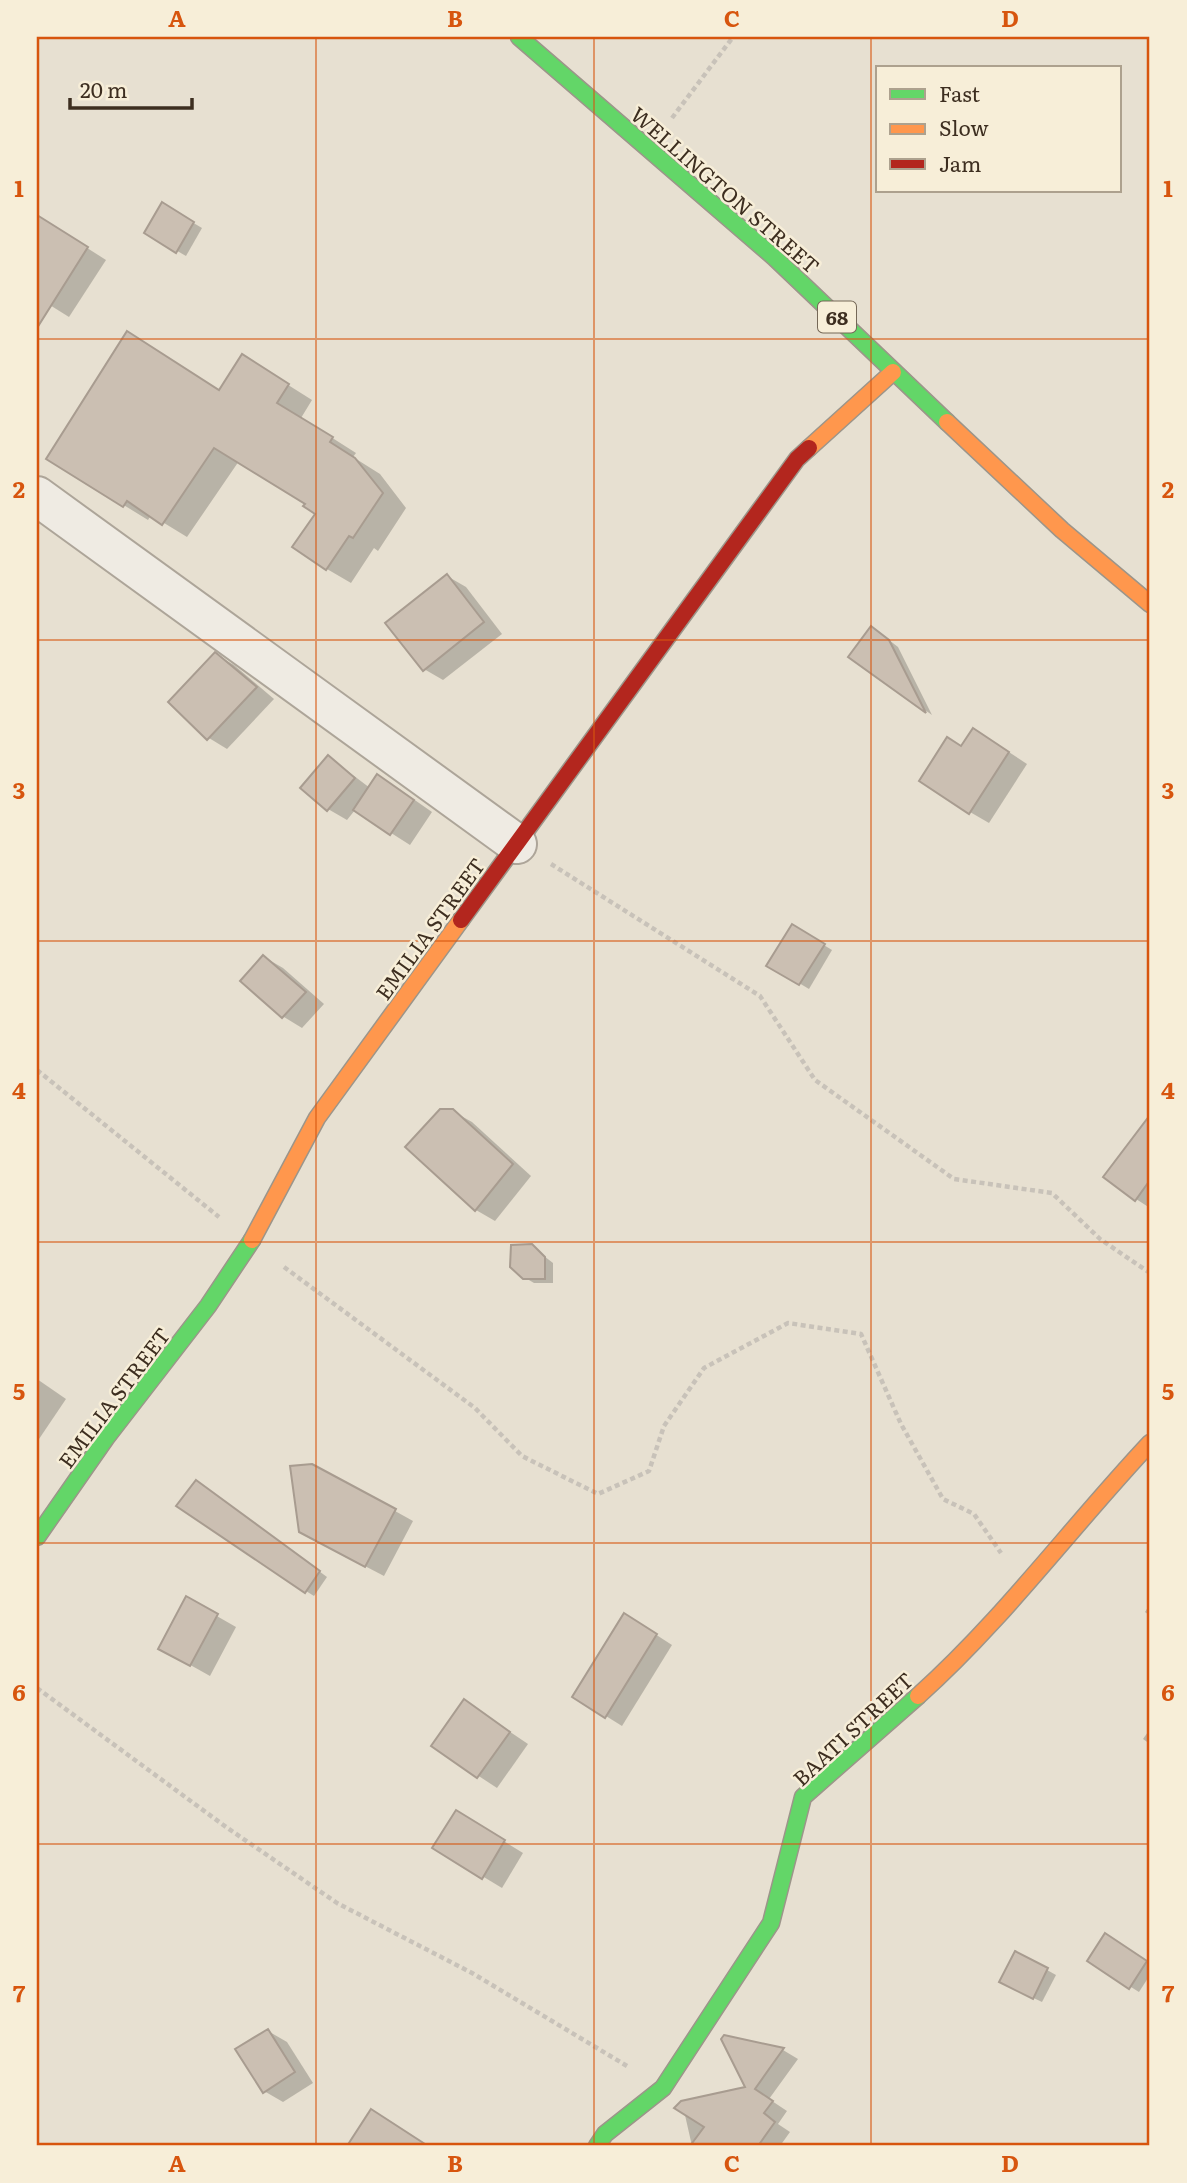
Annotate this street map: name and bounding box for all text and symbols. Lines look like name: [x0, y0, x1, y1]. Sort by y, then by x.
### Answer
text: A: [168, 0, 186, 34]
text: B: [447, 0, 463, 34]
text: C: [724, 0, 740, 34]
text: D: [1001, 0, 1019, 34]
scale bar: [70, 66, 192, 110]
legend: [876, 66, 1120, 192]
text: 20 m: [80, 73, 127, 104]
text: Fast: [939, 77, 980, 108]
street label: WELLINGTON STREET: [625, 98, 827, 280]
text: Slow: [939, 111, 989, 142]
text: Jam: [939, 147, 981, 178]
text: 1: [14, 170, 24, 204]
text: 1: [1163, 170, 1173, 204]
road number: 68: [818, 302, 856, 332]
text: 2: [13, 471, 25, 505]
text: 2: [1162, 471, 1174, 505]
text: 3: [13, 772, 25, 806]
text: 3: [1162, 772, 1174, 806]
street label: EMILIA STREET: [367, 850, 491, 1006]
text: 4: [12, 1072, 26, 1106]
text: 4: [1161, 1072, 1175, 1106]
street label: EMILIA STREET: [50, 1320, 176, 1474]
text: 5: [13, 1373, 25, 1407]
text: 5: [1162, 1373, 1174, 1407]
street label: BAATI STREET: [785, 1664, 919, 1792]
text: 6: [12, 1674, 26, 1708]
text: 6: [1161, 1674, 1175, 1708]
text: 7: [13, 1975, 26, 2009]
text: 7: [1162, 1975, 1175, 2009]
text: A: [168, 2145, 186, 2179]
text: B: [447, 2145, 463, 2179]
text: C: [724, 2145, 740, 2179]
text: D: [1001, 2145, 1019, 2179]

